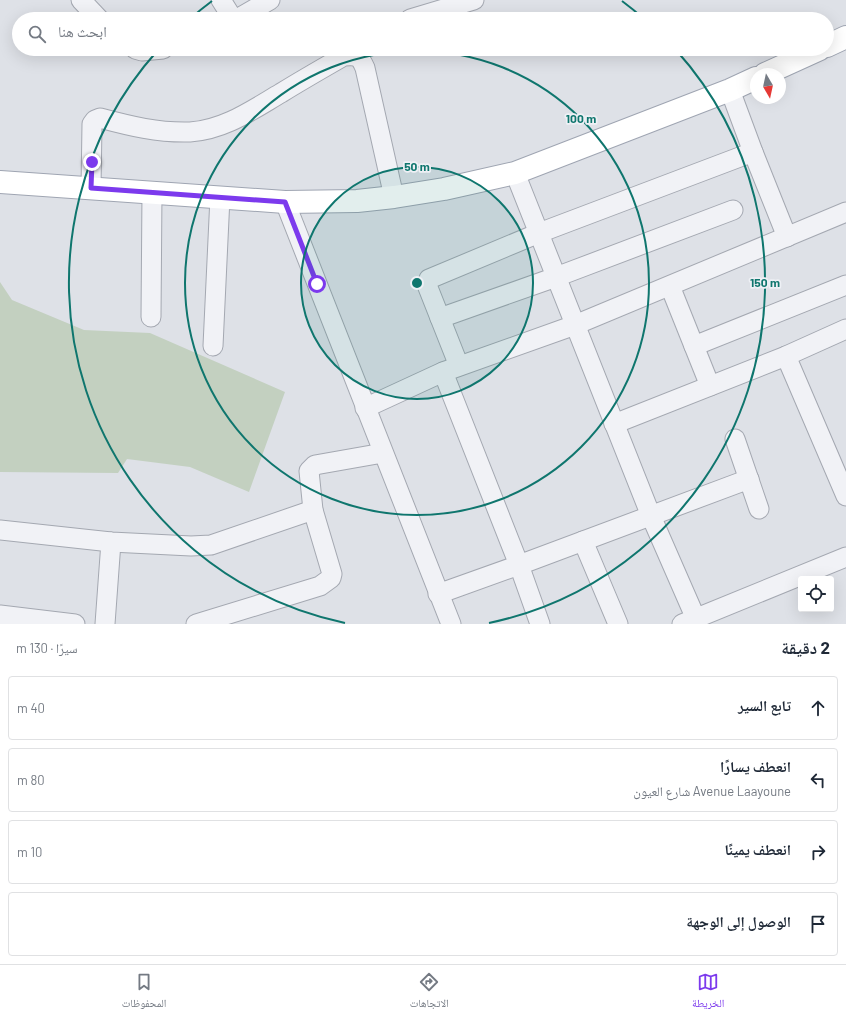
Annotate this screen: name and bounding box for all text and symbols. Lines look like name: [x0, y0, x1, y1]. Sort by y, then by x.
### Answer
search box: [12, 12, 834, 56]
text: ابحث هنا: [58, 22, 107, 40]
icon: search: [26, 23, 48, 45]
north arrow: [750, 68, 786, 104]
text: 100 m: [566, 111, 596, 125]
route end: [83, 153, 101, 171]
text: 50 m: [404, 159, 430, 173]
route start: [308, 275, 326, 293]
text: 150 m: [750, 275, 780, 289]
centre of rings: [410, 276, 424, 290]
map controls: [798, 576, 834, 612]
button: locate: [798, 576, 834, 612]
text: 2 دقيقة: [781, 637, 830, 657]
text: سيرًا · 130 m: [16, 640, 77, 656]
text: تابع السير: [738, 696, 791, 714]
icon: ahead: [807, 697, 829, 719]
text: 40 m: [17, 700, 45, 716]
text: انعطف يسارًا: [720, 757, 791, 775]
icon: left: [807, 769, 829, 791]
text: 80 m: [17, 772, 45, 788]
text: Avenue Laayoune شارع العيون: [633, 783, 791, 799]
text: انعطف يمينًا: [724, 840, 791, 858]
icon: right: [807, 841, 829, 863]
text: 10 m: [17, 844, 42, 860]
text: الوصول إلى الوجهة: [686, 912, 791, 930]
icon: arrive: [807, 913, 829, 935]
tab: المحفوظات: [122, 971, 166, 1014]
tab: الاتجاهات: [410, 971, 449, 1014]
tab: الخريطة: [692, 971, 724, 1014]

